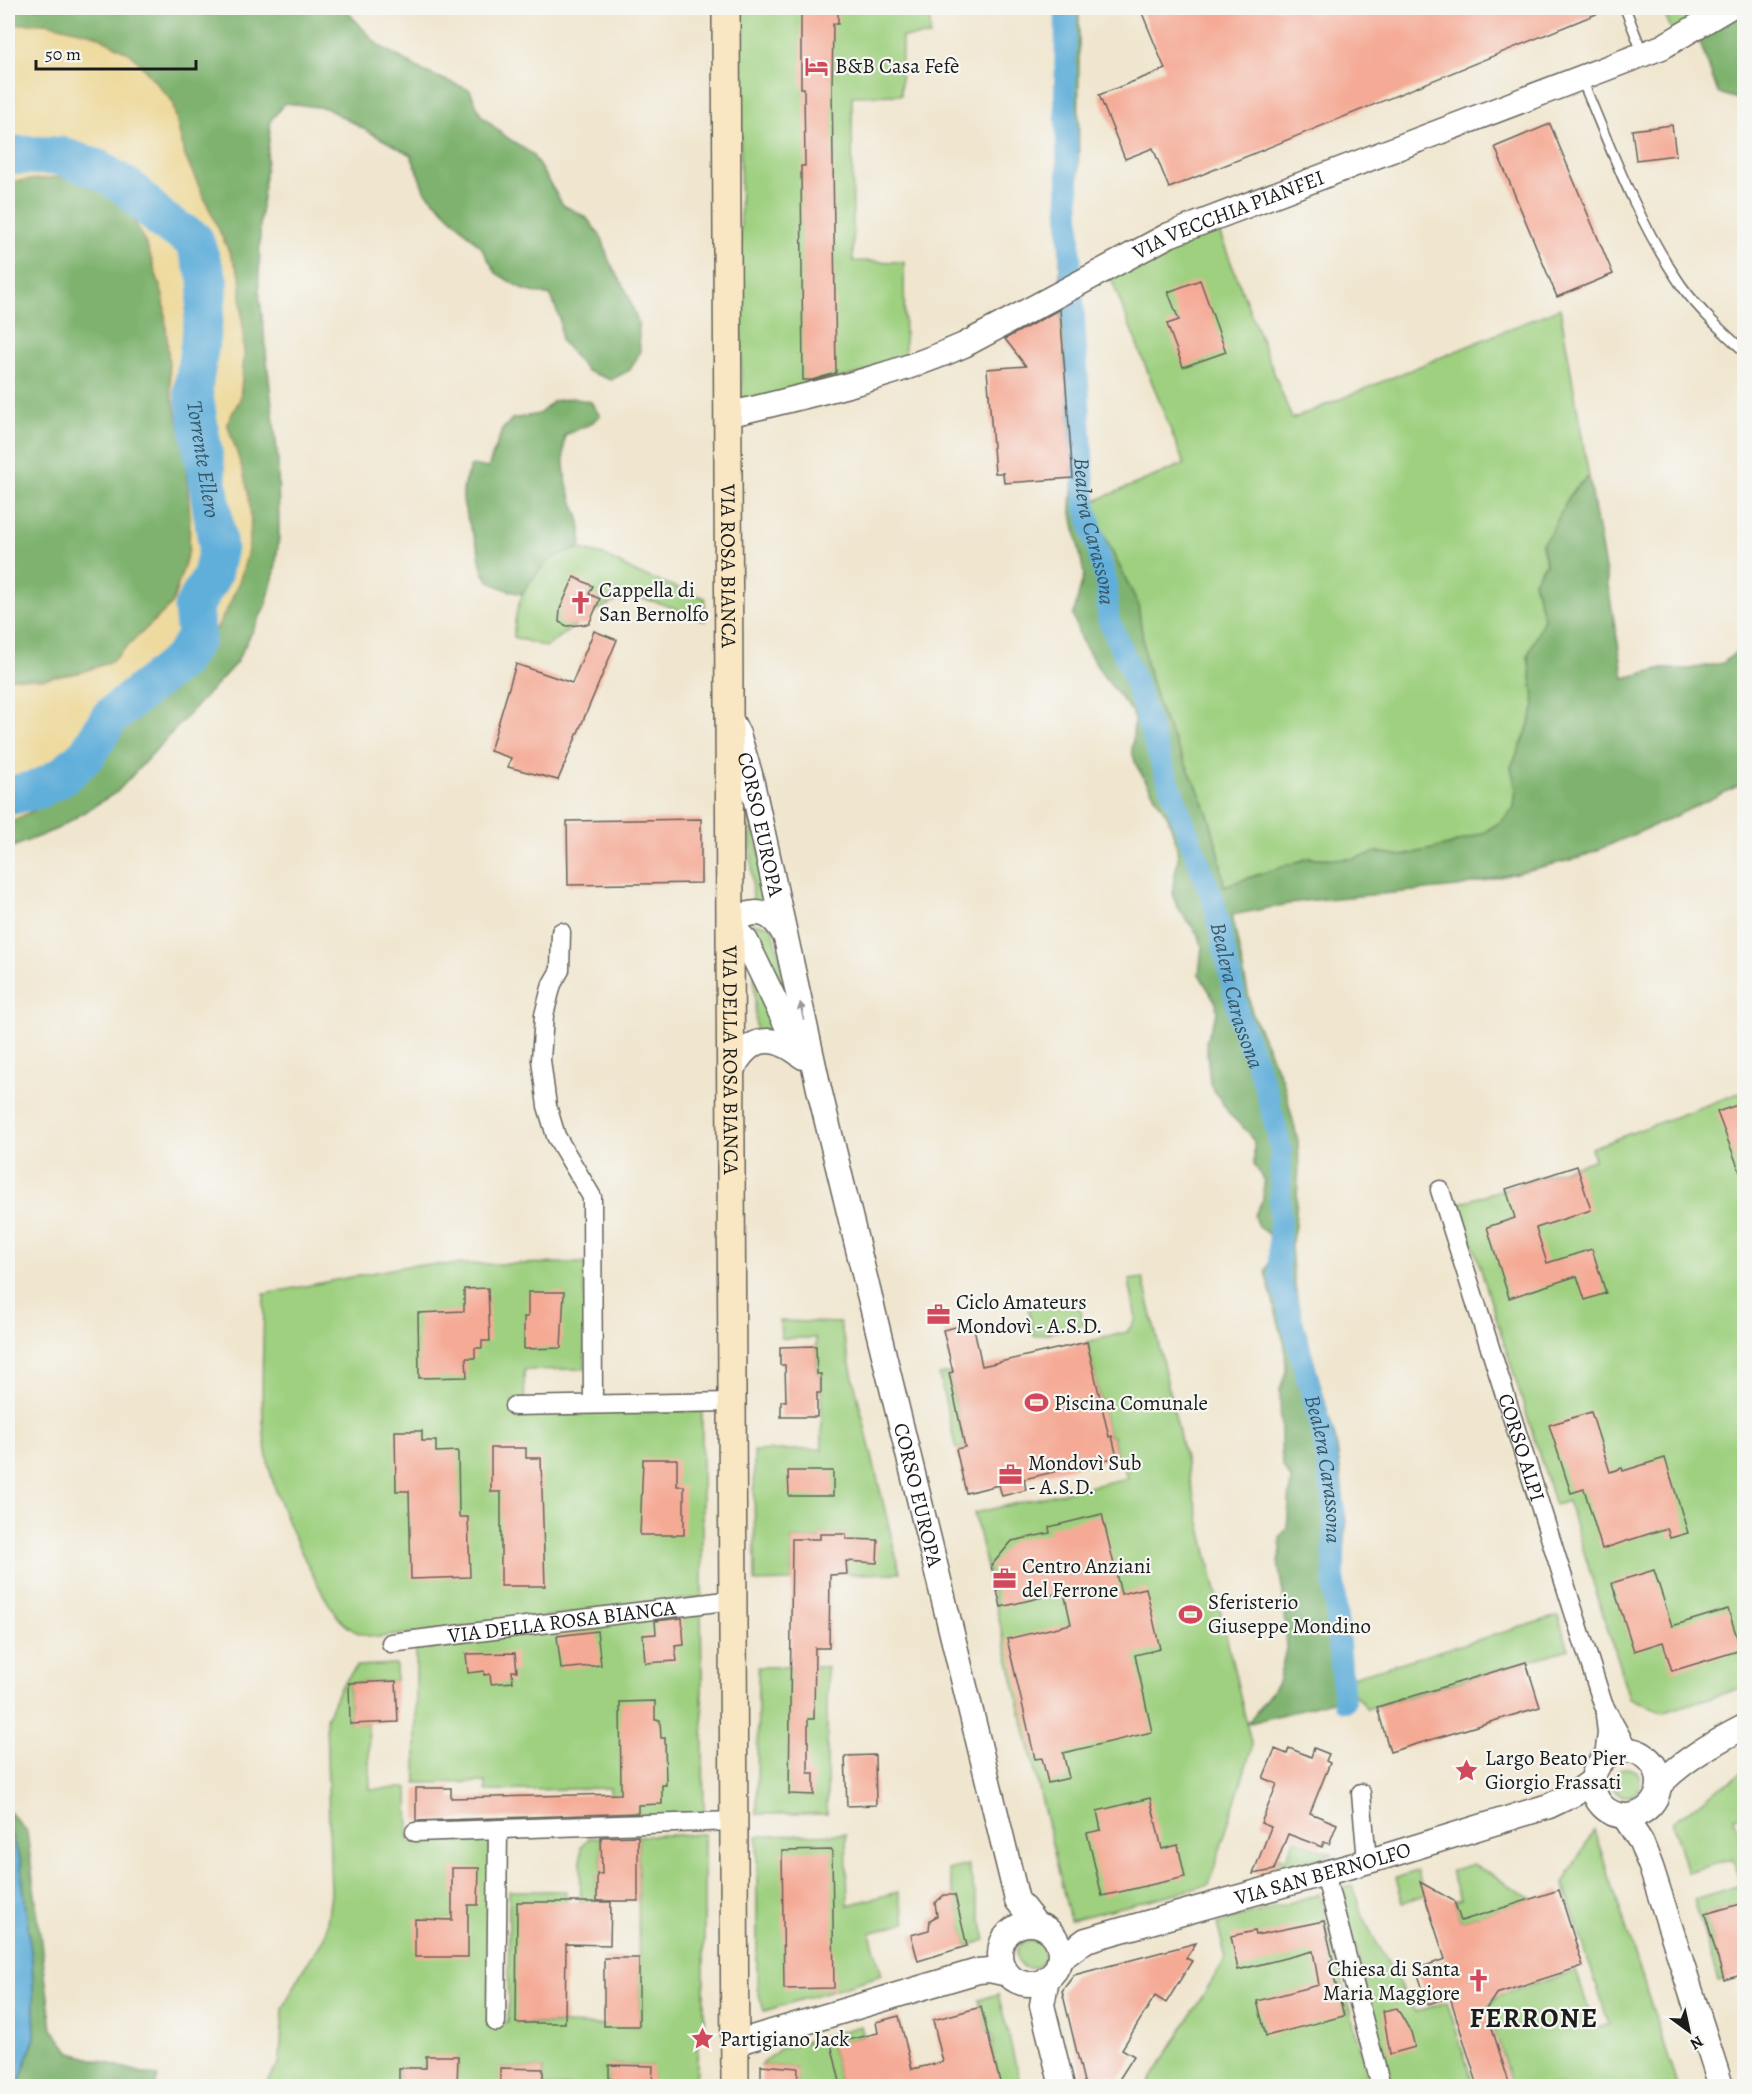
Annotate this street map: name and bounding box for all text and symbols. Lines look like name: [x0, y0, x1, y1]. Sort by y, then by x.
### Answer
scale bar: [36, 33, 196, 71]
text: 50 m: [45, 42, 81, 66]
place label: B&B Casa Fefè: [835, 52, 959, 80]
hotel icon: B&B Casa Fefè: [804, 53, 830, 79]
street label: VIA VECCHIA PIANFEI: [1127, 163, 1328, 266]
water label: Torrente Ellero: [179, 398, 227, 520]
water label: Bealera Carassona: [1066, 457, 1122, 605]
street label: VIA ROSA BIANCA: [714, 483, 743, 649]
place label: Cappella di San Bernolfo: [599, 576, 709, 628]
church icon: Cappella di San Bernolfo: [568, 589, 594, 615]
street label: CORSO EUROPA: [730, 749, 791, 900]
water label: Bealera Carassona: [1203, 920, 1271, 1073]
street label: VIA DELLA ROSA BIANCA: [716, 944, 745, 1175]
one-way arrow: [796, 1002, 806, 1020]
place label: Ciclo Amateurs Mondovì - A.S.D.: [956, 1288, 1103, 1340]
office icon: Ciclo Amateurs Mondovì - A.S.D.: [925, 1301, 951, 1327]
place label: Piscina Comunale: [1054, 1389, 1208, 1417]
sports icon: Piscina Comunale: [1023, 1390, 1049, 1416]
street label: CORSO ALPI: [1491, 1390, 1552, 1505]
water label: Bealera Carassona: [1297, 1391, 1348, 1543]
street label: CORSO EUROPA: [887, 1420, 949, 1571]
place label: Mondovì Sub - A.S.D.: [1028, 1449, 1141, 1501]
office icon: Mondovì Sub - A.S.D.: [997, 1462, 1023, 1488]
place label: Centro Anziani del Ferrone: [1022, 1552, 1151, 1604]
office icon: Centro Anziani del Ferrone: [991, 1565, 1017, 1591]
place label: Sferisterio Giuseppe Mondino: [1208, 1588, 1371, 1640]
street label: VIA DELLA ROSA BIANCA: [445, 1593, 678, 1650]
sports icon: Sferisterio Giuseppe Mondino: [1177, 1601, 1203, 1627]
place label: Largo Beato Pier Giorgio Frassati: [1485, 1744, 1626, 1796]
place icon: Largo Beato Pier Giorgio Frassati: [1454, 1757, 1480, 1783]
street label: VIA SAN BERNOLFO: [1230, 1835, 1414, 1912]
place label: Chiesa di Santa Maria Maggiore: [1323, 1955, 1460, 2007]
church icon: Chiesa di Santa Maria Maggiore: [1465, 1968, 1491, 1994]
district label: FERRONE: [1469, 2000, 1599, 2036]
north arrow: [1659, 2001, 1719, 2061]
place label: Partigiano Jack: [720, 2025, 850, 2053]
place icon: Partigiano Jack: [689, 2026, 715, 2052]
text: N: [1685, 2030, 1708, 2055]

